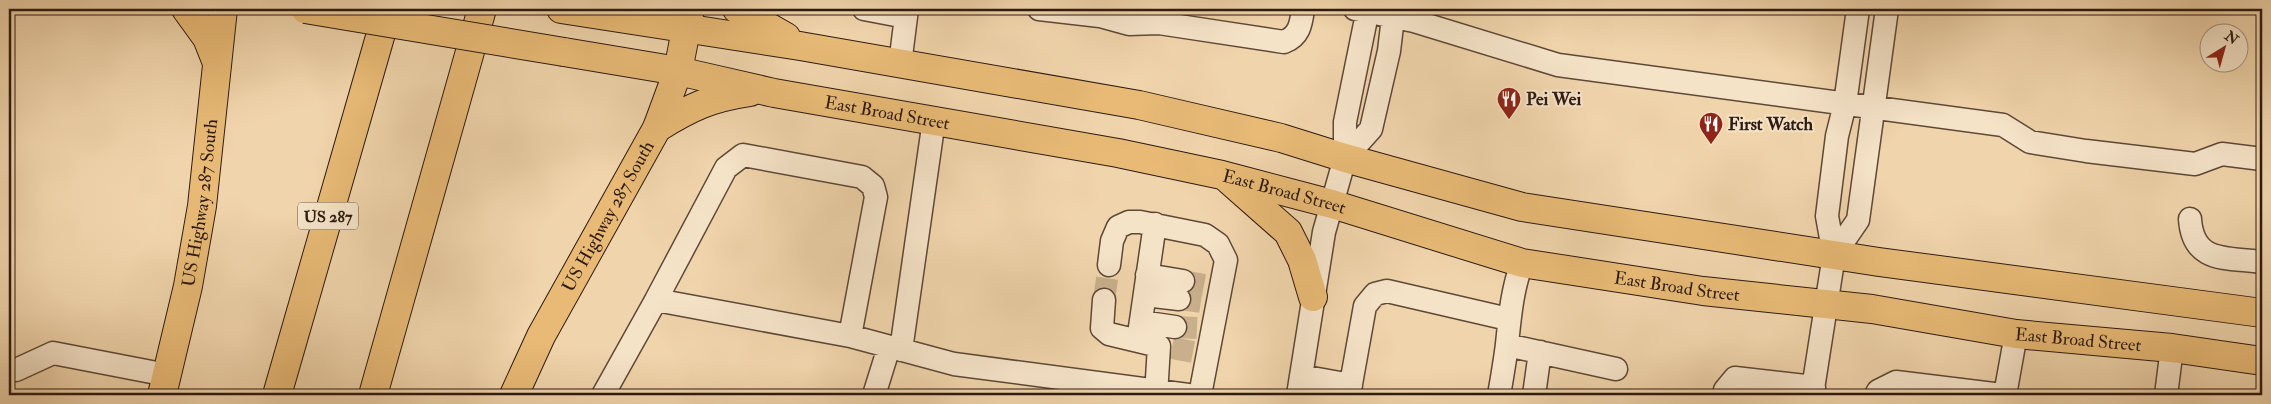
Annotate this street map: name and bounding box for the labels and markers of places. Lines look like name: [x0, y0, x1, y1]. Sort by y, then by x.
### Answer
restaurant icon: Pei Wei: [1496, 86, 1522, 120]
place label: Pei Wei: [1526, 88, 1581, 111]
restaurant icon: First Watch: [1698, 111, 1724, 145]
place label: First Watch: [1728, 113, 1814, 136]

